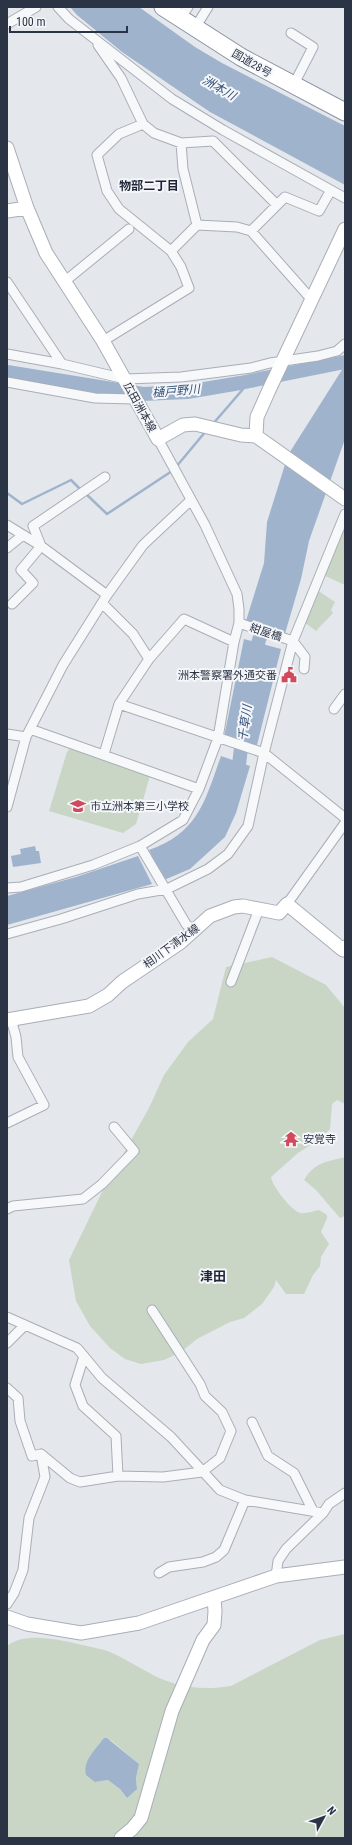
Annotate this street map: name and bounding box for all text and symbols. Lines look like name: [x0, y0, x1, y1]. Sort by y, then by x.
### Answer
scale bar: [10, 8, 127, 34]
text: 100 m: [16, 15, 46, 29]
street label: 国道28号: [230, 47, 274, 80]
water label: 洲本川: [200, 73, 240, 104]
district label: 物部二丁目: [119, 179, 179, 193]
street label: 広田洲本線: [121, 380, 159, 434]
water label: 樋戸野川: [151, 382, 203, 400]
street label: 紺屋橋: [248, 621, 284, 644]
public building icon: 洲本警察署外通交番: [280, 666, 298, 684]
place label: 洲本警察署外通交番: [178, 669, 277, 682]
water label: 千草川: [236, 702, 255, 742]
school or university icon: 市立洲本第三小学校: [69, 797, 87, 815]
place label: 市立洲本第三小学校: [90, 800, 189, 813]
street label: 相川下清水線: [141, 922, 202, 971]
temple icon: 安覚寺: [282, 1130, 300, 1148]
place label: 安覚寺: [303, 1133, 336, 1146]
district label: 津田: [200, 1269, 226, 1284]
north arrow: [304, 1797, 344, 1837]
text: N: [324, 1804, 339, 1818]

